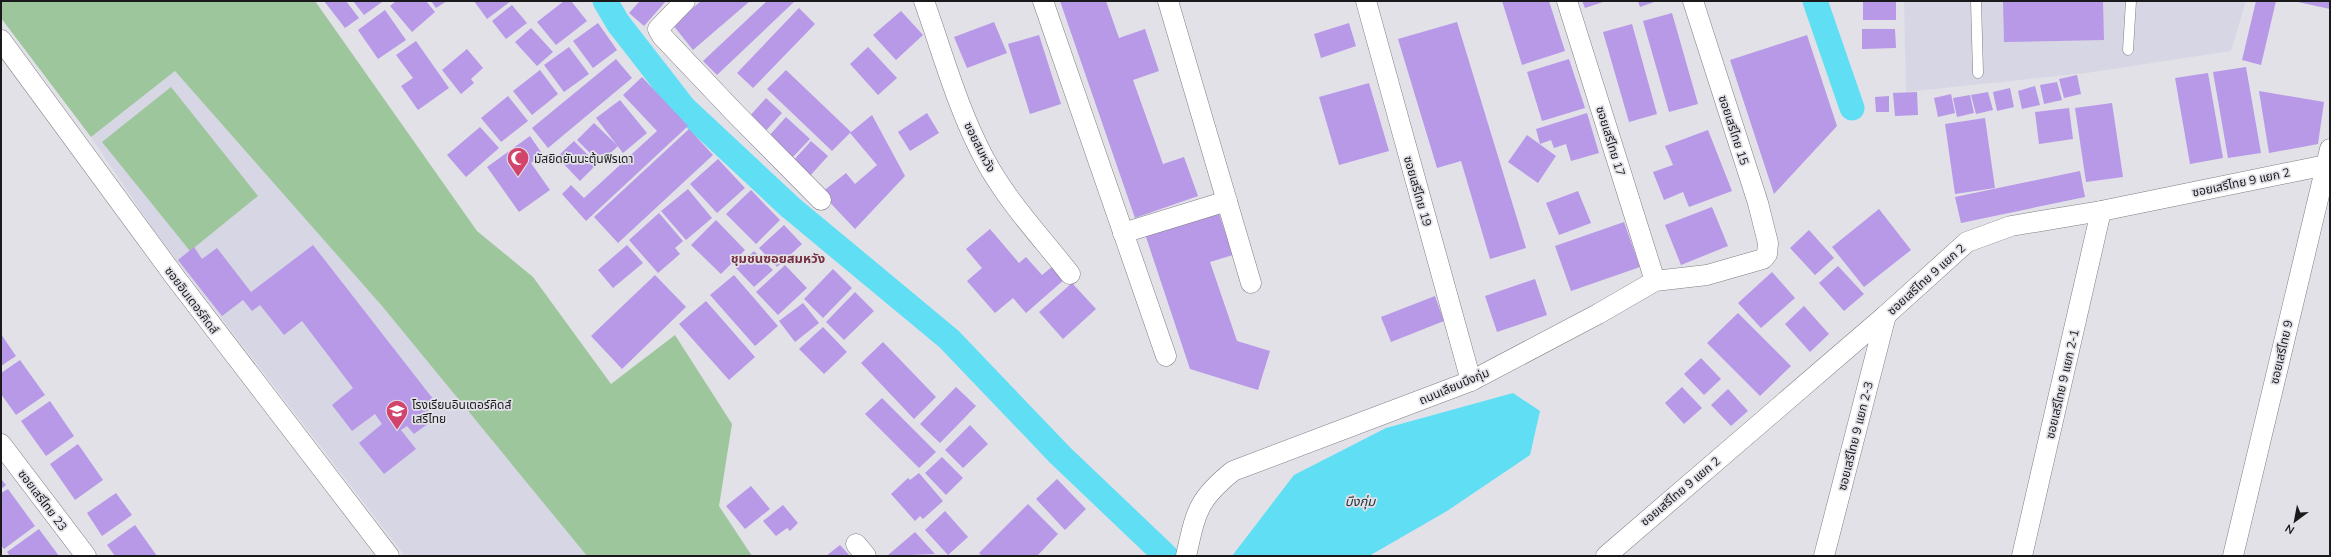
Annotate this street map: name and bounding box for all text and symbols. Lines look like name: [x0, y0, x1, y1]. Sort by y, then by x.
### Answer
street label: ซอยเสรีไทย 15: [1716, 93, 1752, 167]
street label: ซอยเสรีไทย 17: [1593, 104, 1629, 178]
street label: ซอยสมหวัง: [961, 119, 999, 175]
mosque icon: มัสยิดยันนะตุ้นฟิรเดา: [505, 145, 531, 178]
place label: มัสยิดยันนะตุ้นฟิรเดา: [534, 151, 633, 166]
street label: ซอยเสรีไทย 19: [1401, 154, 1435, 228]
street label: ซอยเสรีไทย 9 แยก 2: [2191, 164, 2291, 200]
street label: ซอยเสรีไทย 9 แยก 2: [1884, 240, 1968, 318]
district label: ชุมชนซอยสมหวัง: [731, 250, 825, 266]
street label: ซอยอินเตอร์คิดส์: [162, 263, 222, 337]
street label: ซอยเสรีไทย 9: [2266, 319, 2296, 385]
street label: ซอยเสรีไทย 9 แยก 2-1: [2042, 328, 2082, 440]
street label: ถนนเลียบบึงกุ่ม: [1417, 364, 1491, 408]
street label: ซอยเสรีไทย 9 แยก 2-3: [1834, 380, 1876, 492]
place label: โรงเรียนอินเตอร์คิดส์ เสรีไทย: [412, 397, 511, 426]
school or university icon: โรงเรียนอินเตอร์คิดส์ เสรีไทย: [384, 398, 410, 431]
street label: ซอยเสรีไทย 9 แยก 2: [1637, 453, 1723, 529]
street label: ซอยเสรีไทย 23: [15, 467, 71, 533]
water label: บึงกุ่ม: [1345, 493, 1376, 510]
north arrow: [2275, 501, 2315, 541]
text: N: [2282, 521, 2297, 538]

